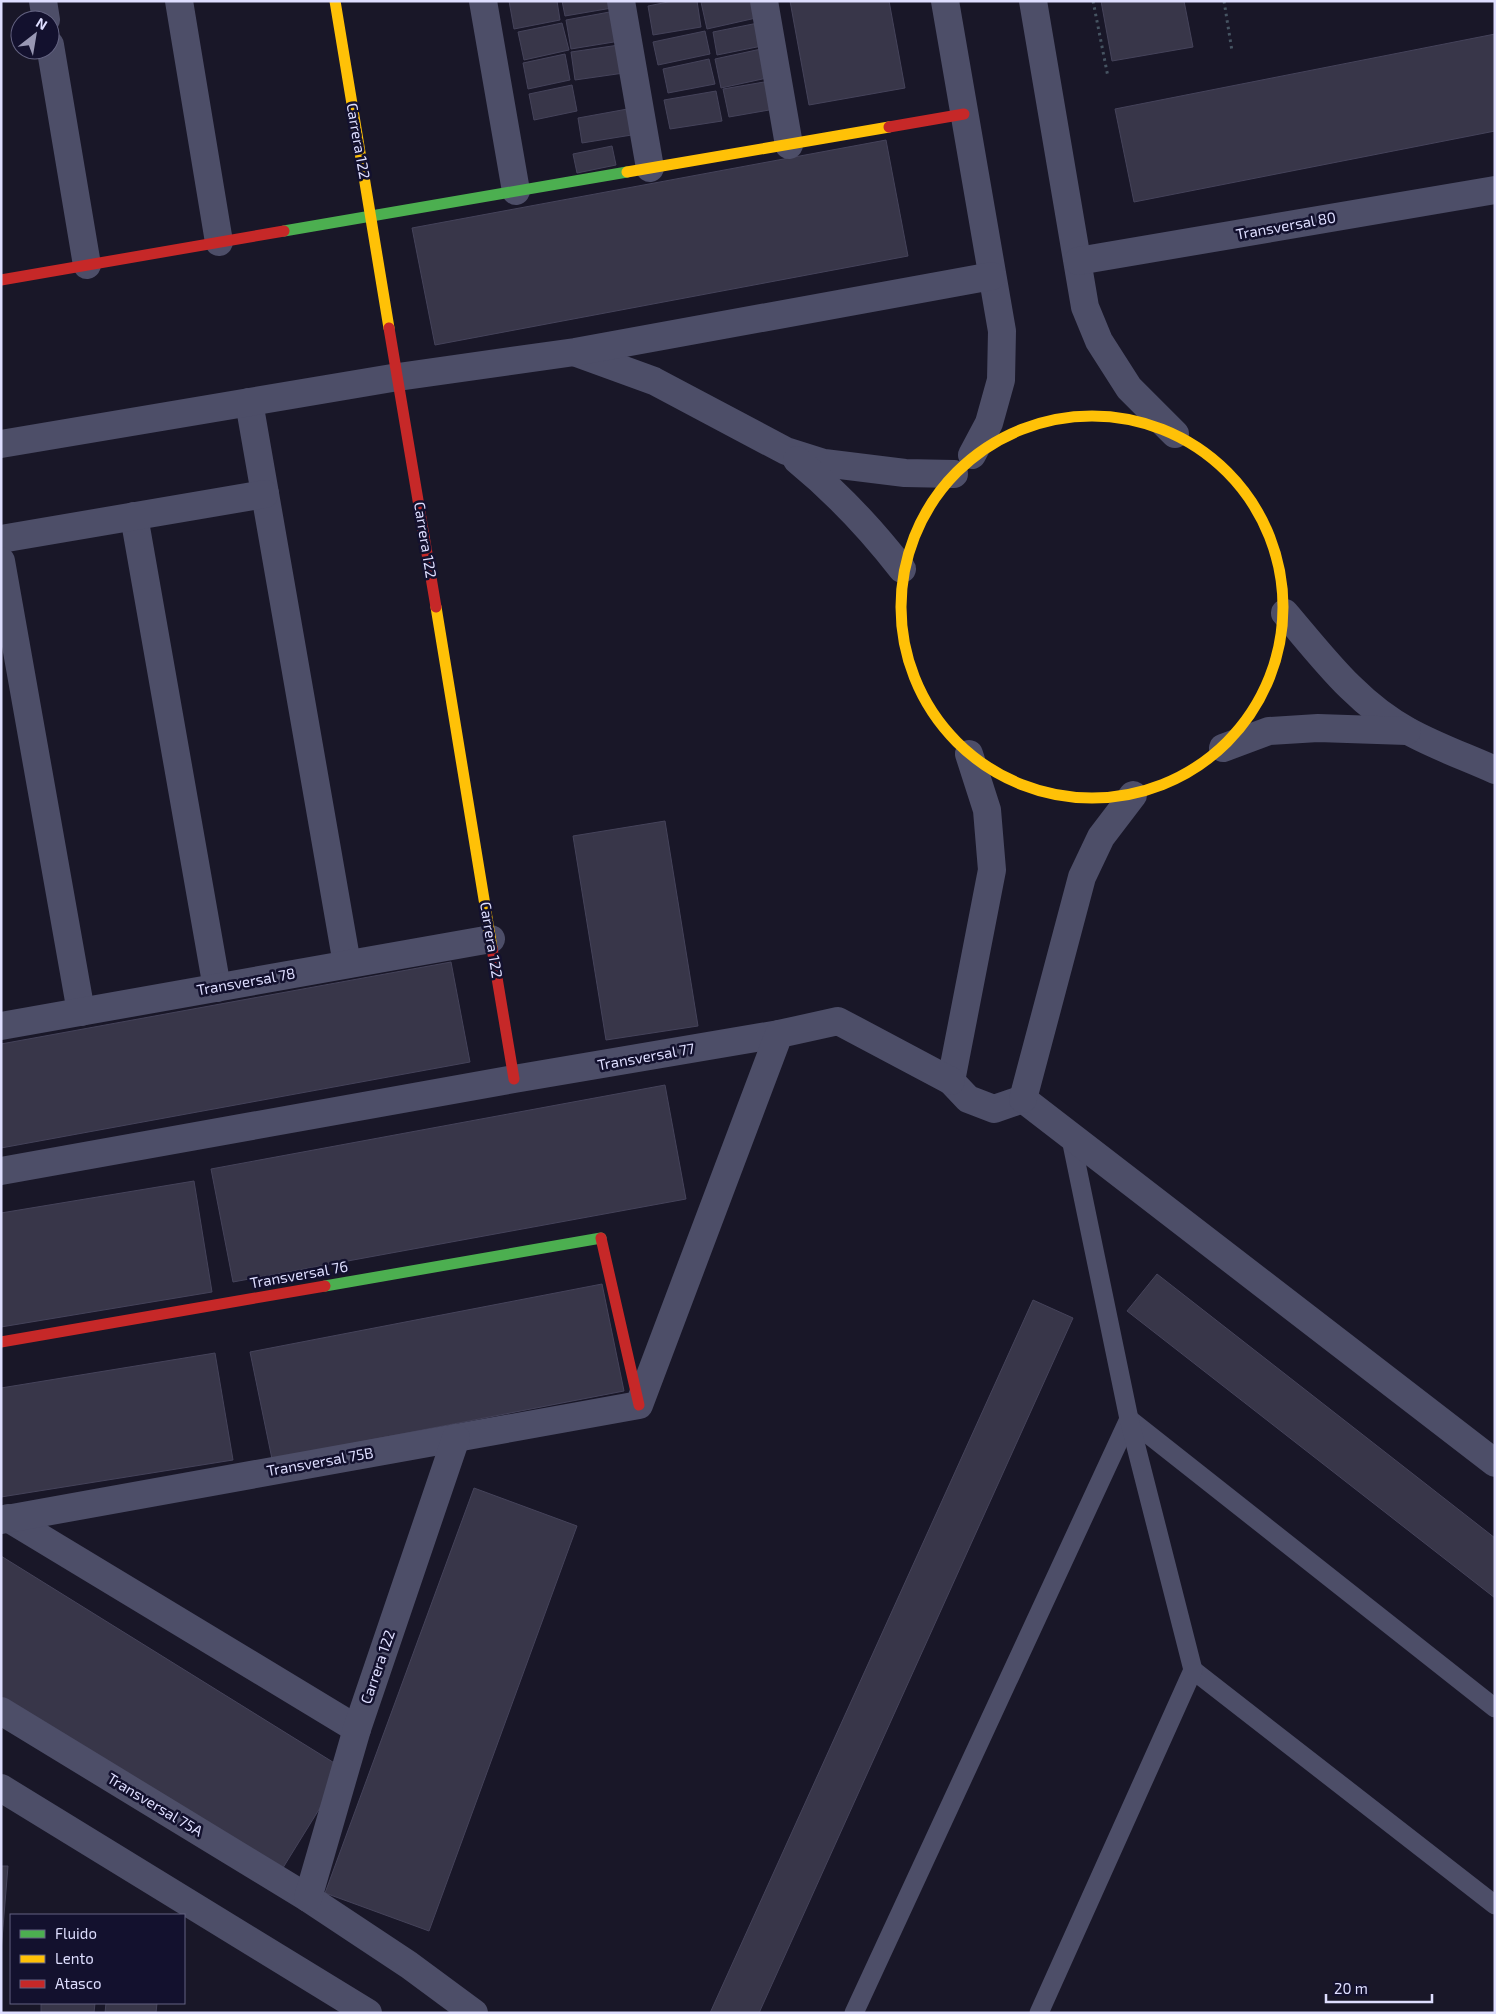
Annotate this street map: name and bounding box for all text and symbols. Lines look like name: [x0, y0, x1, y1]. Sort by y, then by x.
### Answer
north arrow: [10, 10, 60, 60]
text: N: [33, 14, 51, 33]
street label: Carrera 122: [343, 101, 375, 180]
street label: Transversal 80: [1234, 207, 1337, 243]
street label: Carrera 122: [411, 500, 441, 579]
street label: Carrera 122: [477, 900, 507, 979]
street label: Transversal 78: [195, 963, 297, 999]
street label: Transversal 77: [596, 1039, 696, 1073]
street label: Transversal 76: [248, 1257, 349, 1292]
street label: Transversal 75B: [265, 1443, 375, 1479]
street label: Carrera 122: [356, 1627, 398, 1706]
street label: Transversal 75A: [105, 1769, 207, 1840]
legend: [10, 1914, 185, 2004]
text: Fluido: [55, 1924, 97, 1942]
text: Lento: [55, 1949, 94, 1967]
scale bar: [1326, 1972, 1432, 2004]
text: Atasco: [55, 1974, 101, 1992]
text: 20 m: [1334, 1979, 1368, 1997]

